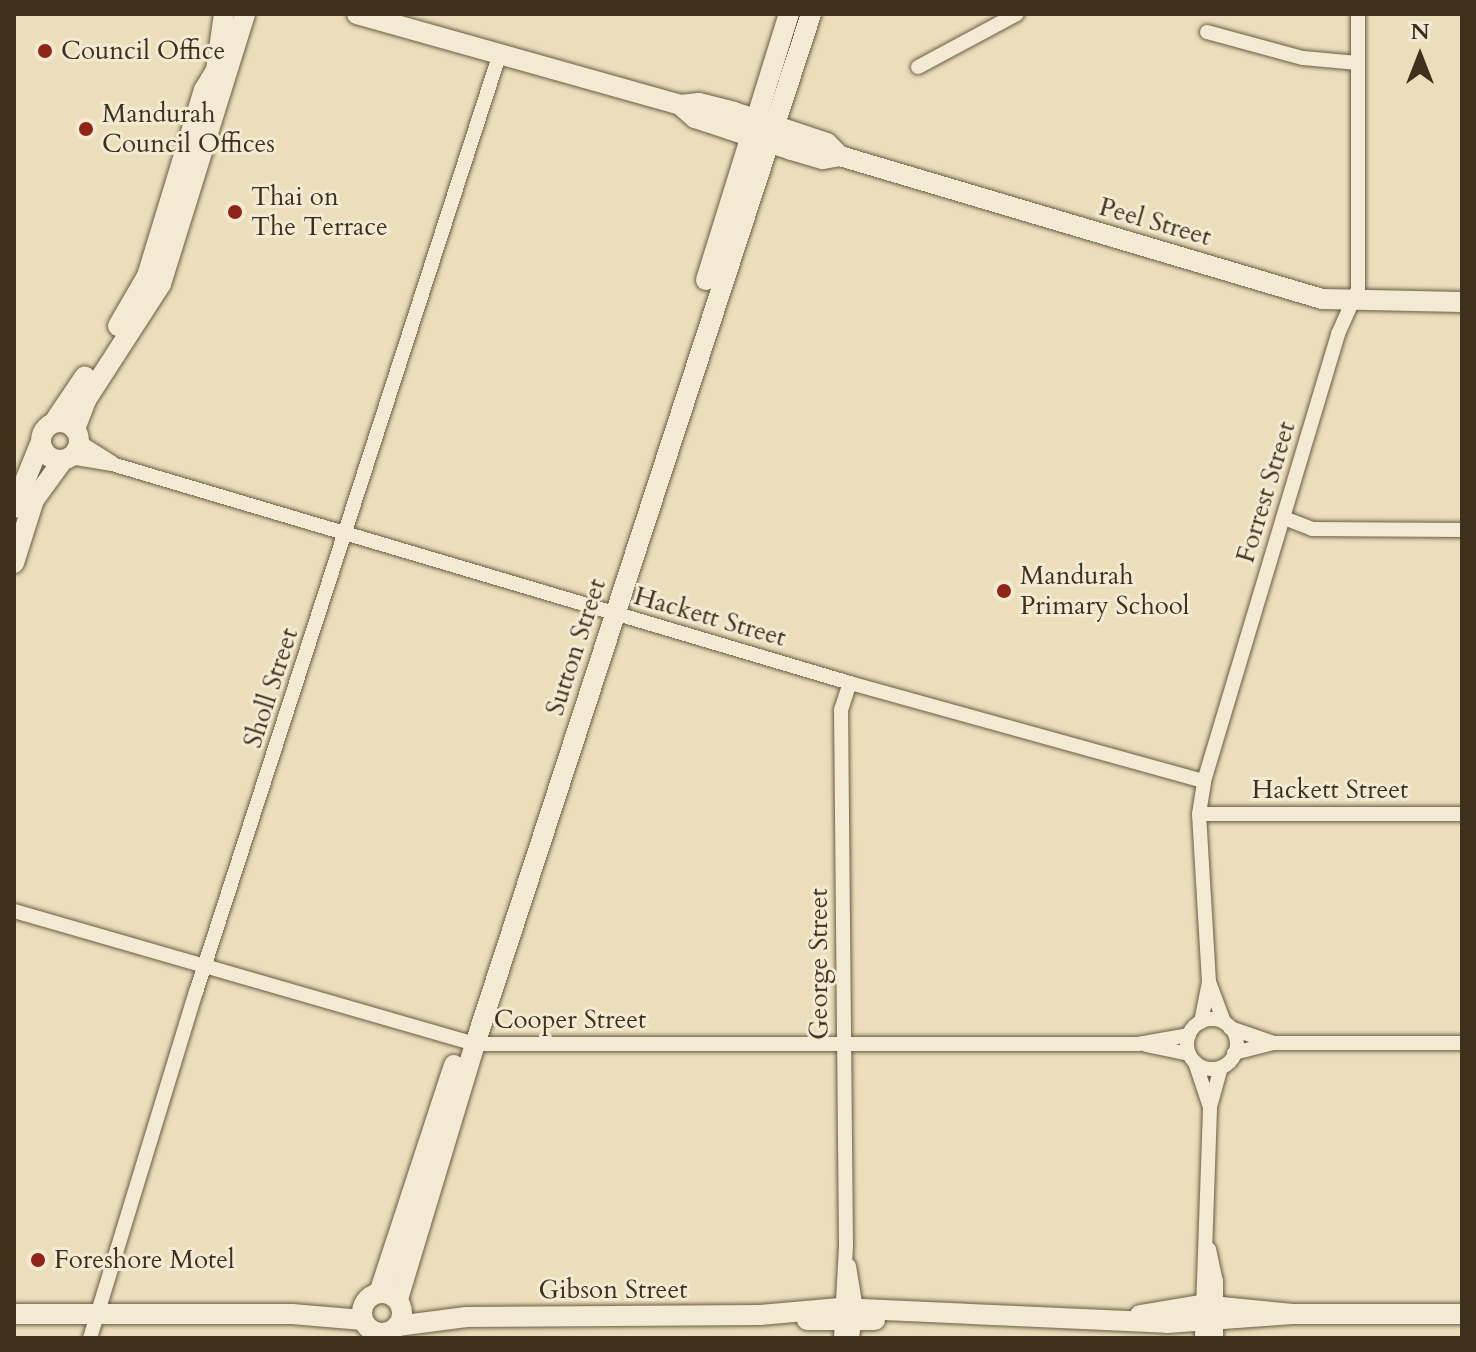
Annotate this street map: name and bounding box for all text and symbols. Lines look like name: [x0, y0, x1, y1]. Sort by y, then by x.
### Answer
north arrow: [1380, 16, 1460, 96]
text: N: [1410, 17, 1430, 47]
place label: Council Office: [61, 35, 225, 67]
marker: Council Office: [36, 42, 54, 60]
place label: Mandurah Council Offices: [102, 98, 275, 160]
marker: Mandurah Council Offices: [77, 120, 95, 138]
place label: Thai on The Terrace: [251, 181, 388, 242]
street label: Peel Street: [1095, 191, 1215, 253]
marker: Thai on The Terrace: [226, 203, 244, 221]
street label: Forrest Street: [1230, 418, 1302, 566]
place label: Mandurah Primary School: [1020, 560, 1189, 622]
street label: Sutton Street: [539, 575, 613, 719]
street label: Hackett Street: [630, 580, 790, 654]
marker: Mandurah Primary School: [995, 582, 1013, 600]
street label: Sholl Street: [237, 624, 305, 752]
street label: Hackett Street: [1252, 774, 1408, 806]
street label: George Street: [803, 888, 835, 1040]
street label: Cooper Street: [494, 1004, 646, 1036]
place label: Foreshore Motel: [54, 1244, 235, 1276]
marker: Foreshore Motel: [29, 1251, 47, 1269]
street label: Gibson Street: [539, 1274, 687, 1306]

